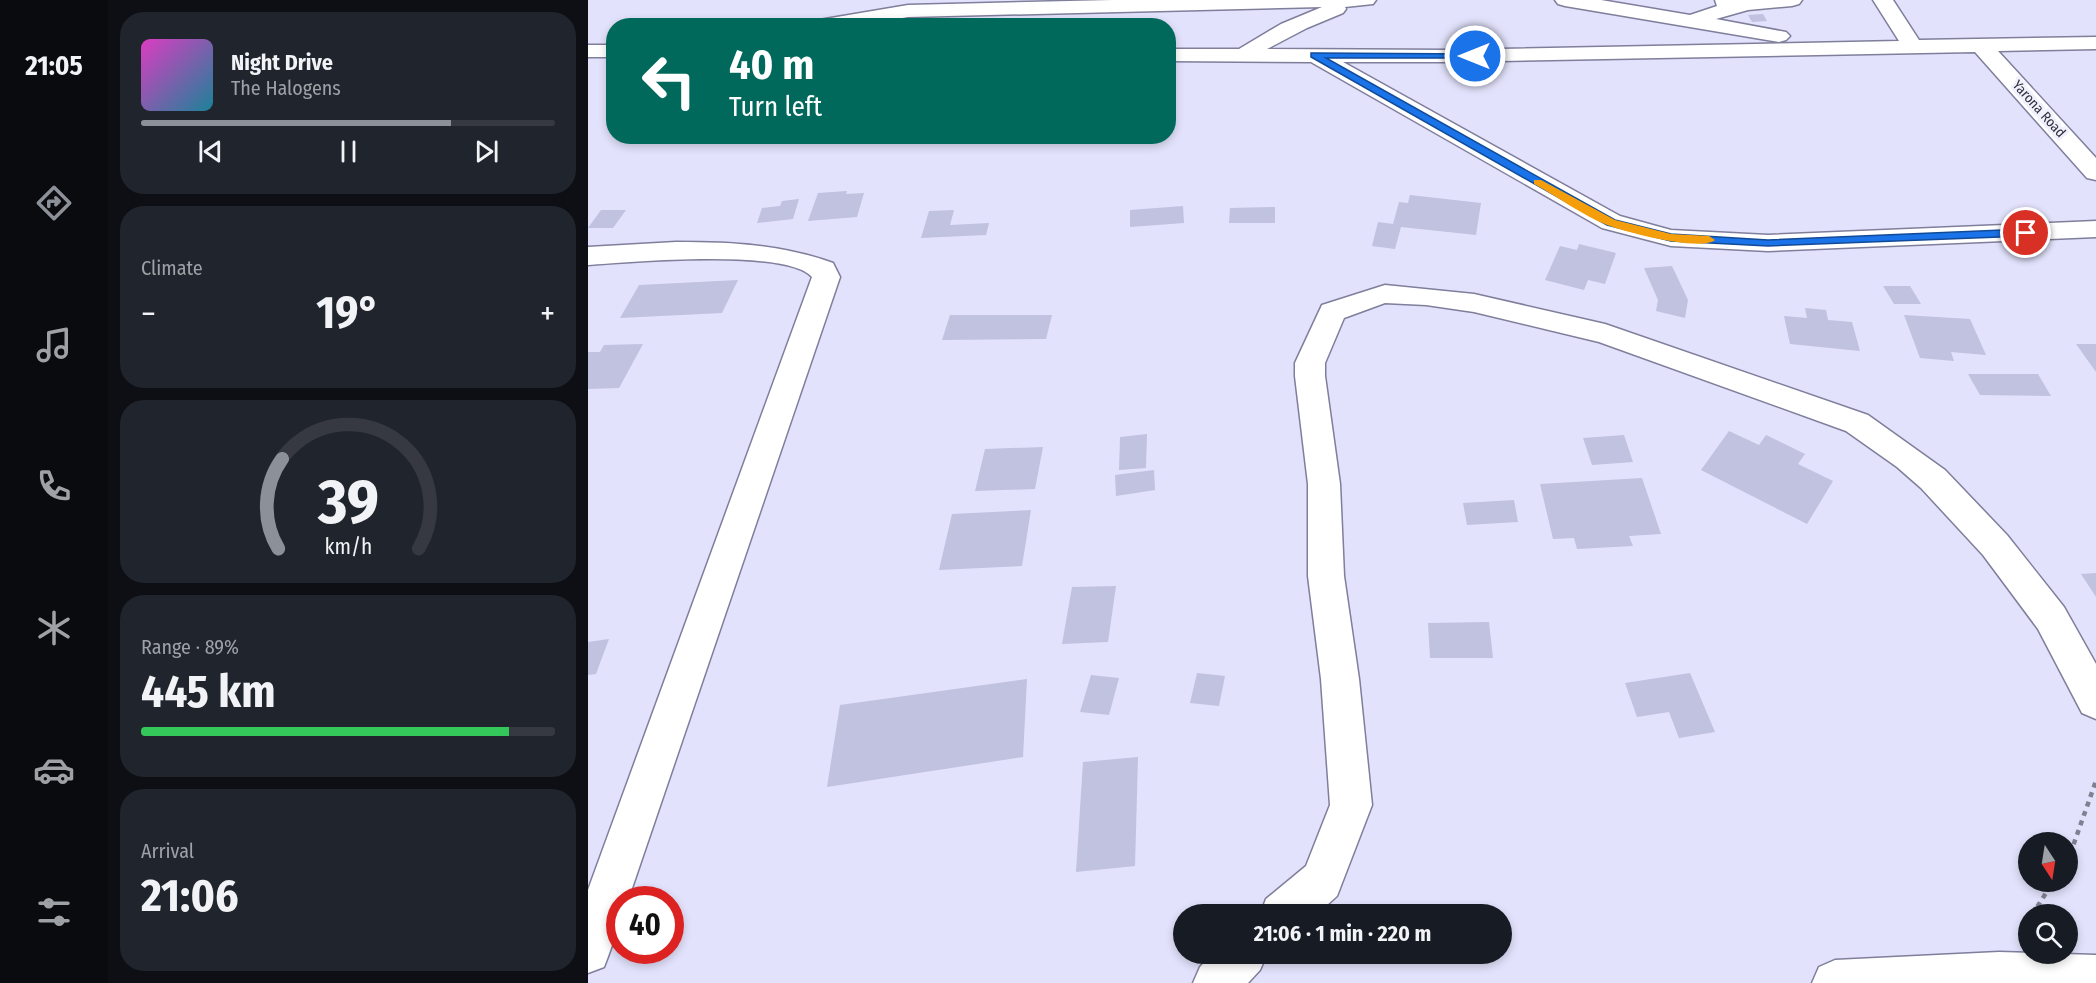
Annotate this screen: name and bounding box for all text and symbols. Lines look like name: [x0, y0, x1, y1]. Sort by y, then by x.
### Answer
position arrow: [1443, 24, 1507, 88]
text: 40 m: [729, 40, 814, 90]
icon: left: [630, 42, 708, 120]
text: Night Drive: [231, 49, 333, 76]
text: 21:05: [25, 50, 83, 82]
text: The Halogens: [231, 76, 341, 100]
street label: Yarona Road: [2009, 77, 2069, 141]
text: Turn left: [729, 91, 822, 123]
icon: previous: [194, 135, 227, 168]
icon: pause: [332, 135, 365, 168]
icon: next: [470, 135, 503, 168]
icon: directions: [33, 182, 75, 224]
pin: [2000, 207, 2051, 258]
icon: arrive: [2009, 216, 2042, 249]
text: Climate: [141, 256, 203, 280]
text: 19°: [316, 286, 380, 340]
text: −: [141, 294, 156, 334]
text: +: [540, 294, 555, 334]
icon: music: [33, 324, 75, 366]
icon: phone: [33, 465, 75, 507]
text: 39: [316, 465, 379, 540]
text: km/h: [324, 534, 372, 560]
icon: climate: [33, 607, 75, 649]
text: Range · 89%: [141, 635, 239, 659]
text: 445 km: [141, 665, 276, 719]
icon: car: [33, 749, 75, 791]
north arrow: [2018, 832, 2078, 892]
map controls: [2018, 832, 2078, 964]
text: Arrival: [141, 839, 194, 863]
text: 21:06: [141, 869, 239, 923]
speed limit sign: 40: [606, 886, 684, 964]
icon: filters: [33, 891, 75, 933]
button: search: [2018, 904, 2078, 964]
text: 21:06 · 1 min · 220 m: [1254, 920, 1431, 947]

